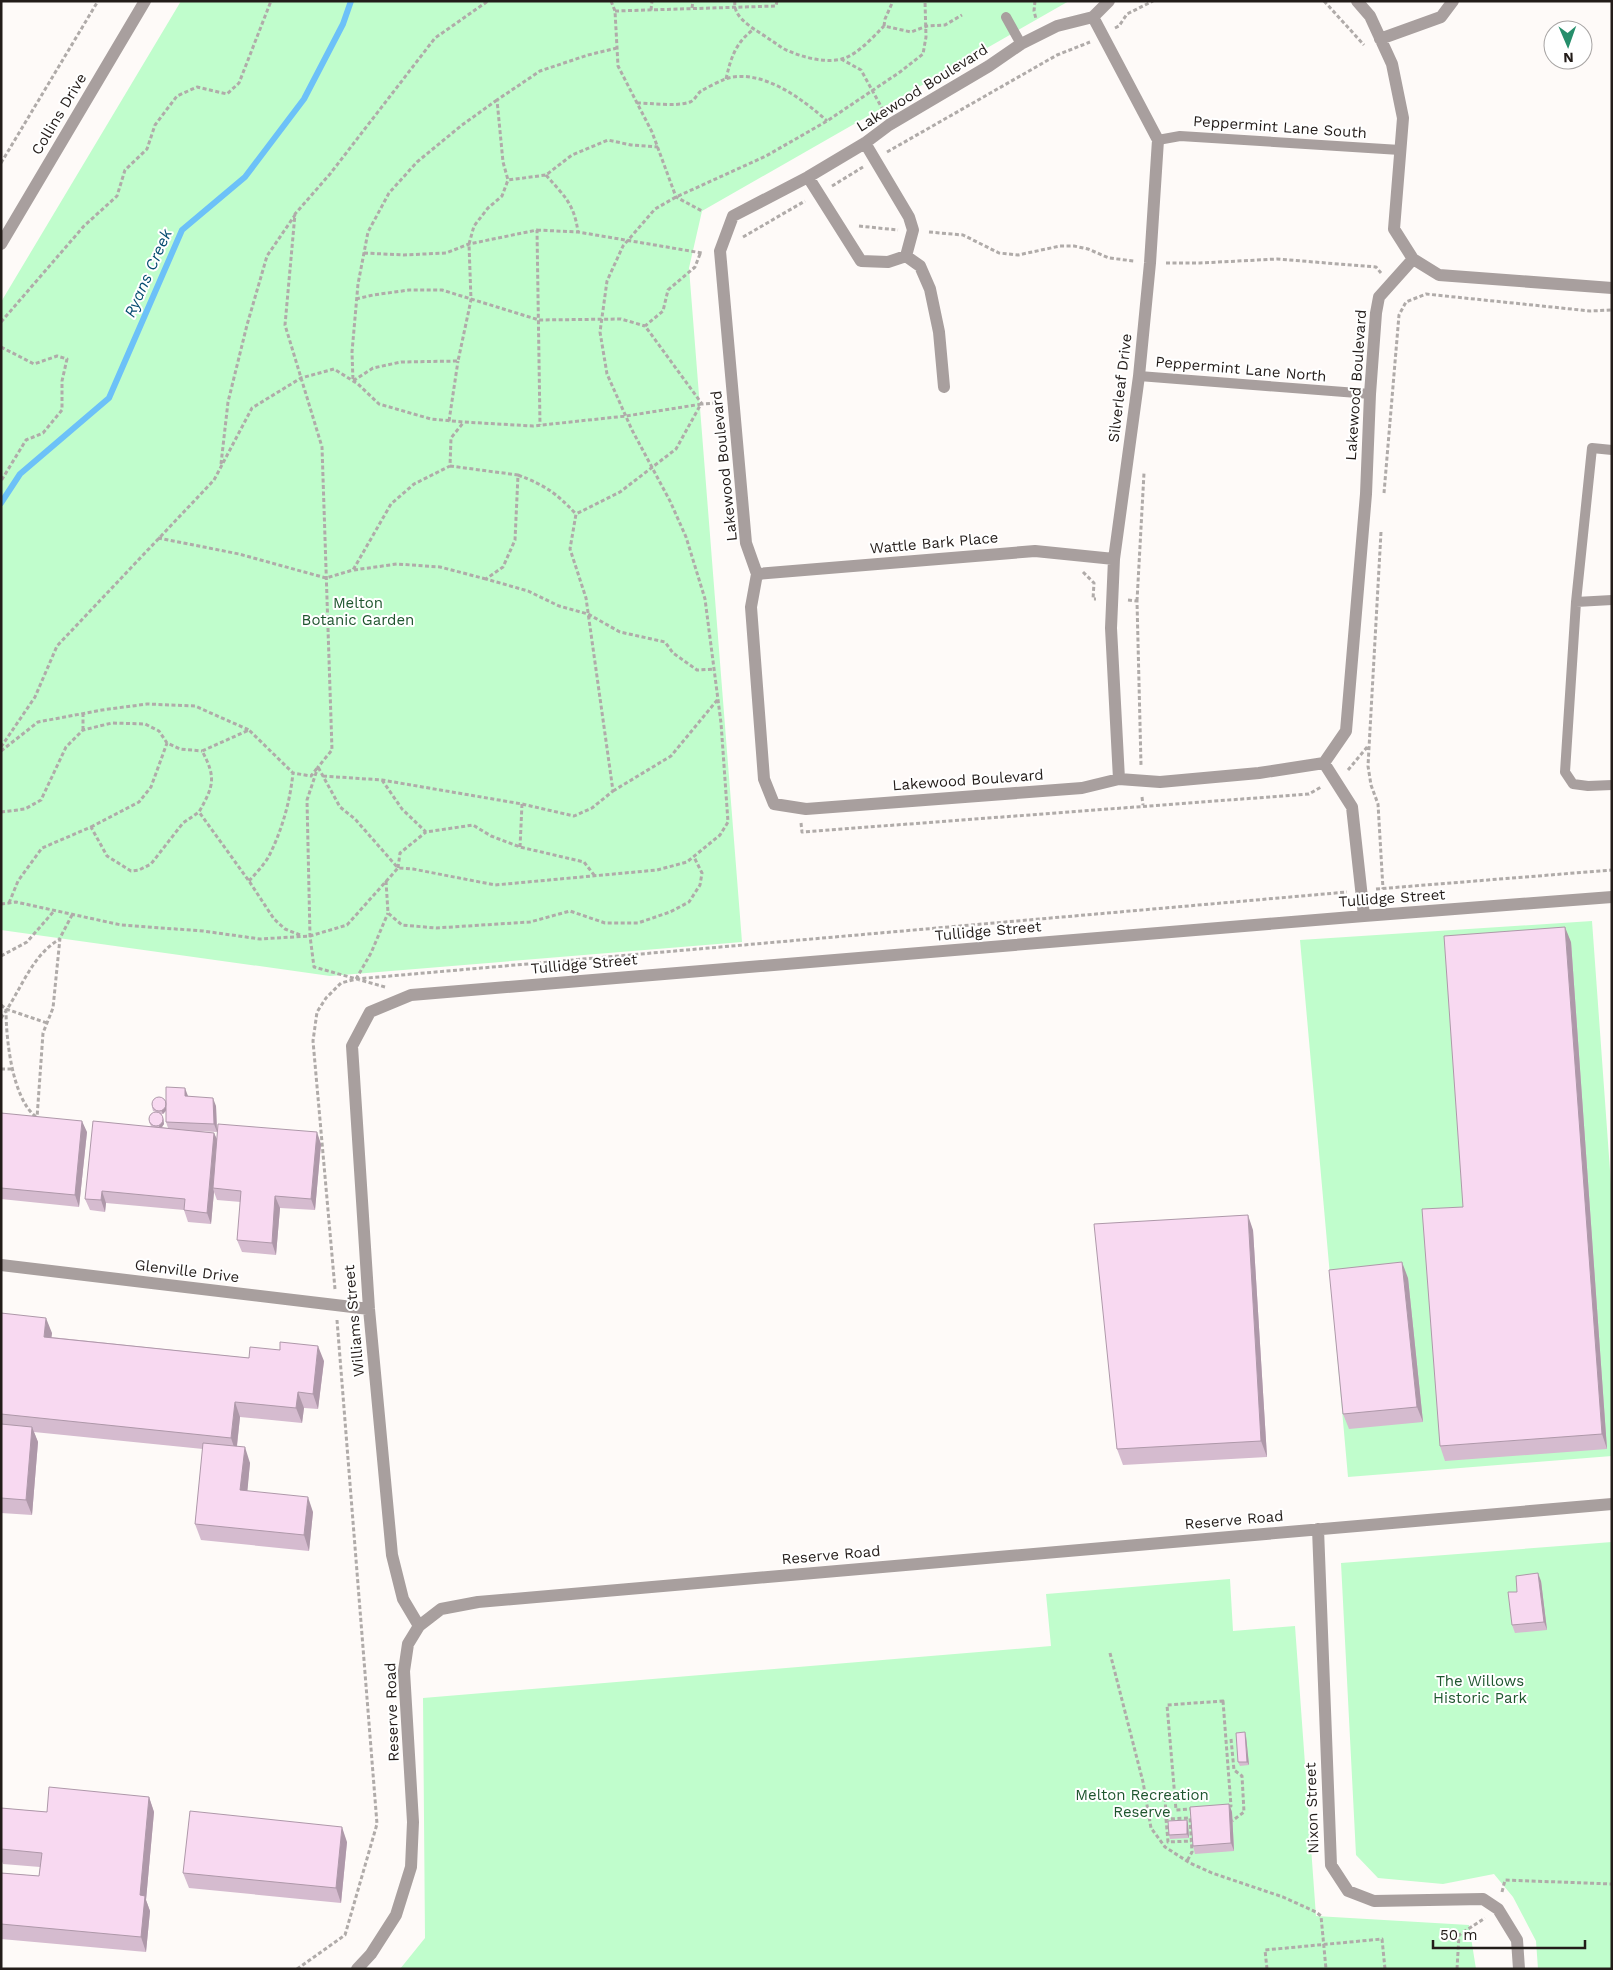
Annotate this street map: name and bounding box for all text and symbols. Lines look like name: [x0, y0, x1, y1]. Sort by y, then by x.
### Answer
north arrow: [1543, 20, 1593, 70]
street label: Lakewood Boulevard: [853, 40, 991, 136]
text: N: [1563, 50, 1574, 66]
street label: Collins Drive: [28, 70, 90, 158]
street label: Peppermint Lane South: [1193, 112, 1367, 142]
water label: Ryans Creek: [120, 225, 176, 320]
street label: Lakewood Boulevard: [1342, 309, 1370, 461]
street label: Silverleaf Drive: [1104, 332, 1136, 444]
street label: Peppermint Lane North: [1155, 353, 1327, 385]
street label: Lakewood Boulevard: [707, 390, 741, 542]
street label: Wattle Bark Place: [869, 528, 999, 558]
park label: Melton Botanic Garden: [302, 594, 414, 629]
street label: Lakewood Boulevard: [892, 766, 1044, 794]
street label: Tullidge Street: [1338, 885, 1447, 911]
street label: Tullidge Street: [934, 917, 1043, 945]
street label: Tullidge Street: [530, 950, 639, 978]
street label: Glenville Drive: [134, 1256, 240, 1286]
street label: Williams Street: [340, 1263, 368, 1378]
street label: Reserve Road: [1184, 1507, 1284, 1533]
street label: Reserve Road: [781, 1542, 881, 1568]
street label: Reserve Road: [381, 1662, 403, 1762]
park label: The Willows Historic Park: [1433, 1672, 1528, 1707]
street label: Nixon Street: [1301, 1761, 1323, 1854]
park label: Melton Recreation Reserve: [1075, 1786, 1209, 1821]
scale bar: [1433, 1918, 1586, 1950]
text: 50 m: [1440, 1926, 1477, 1944]

